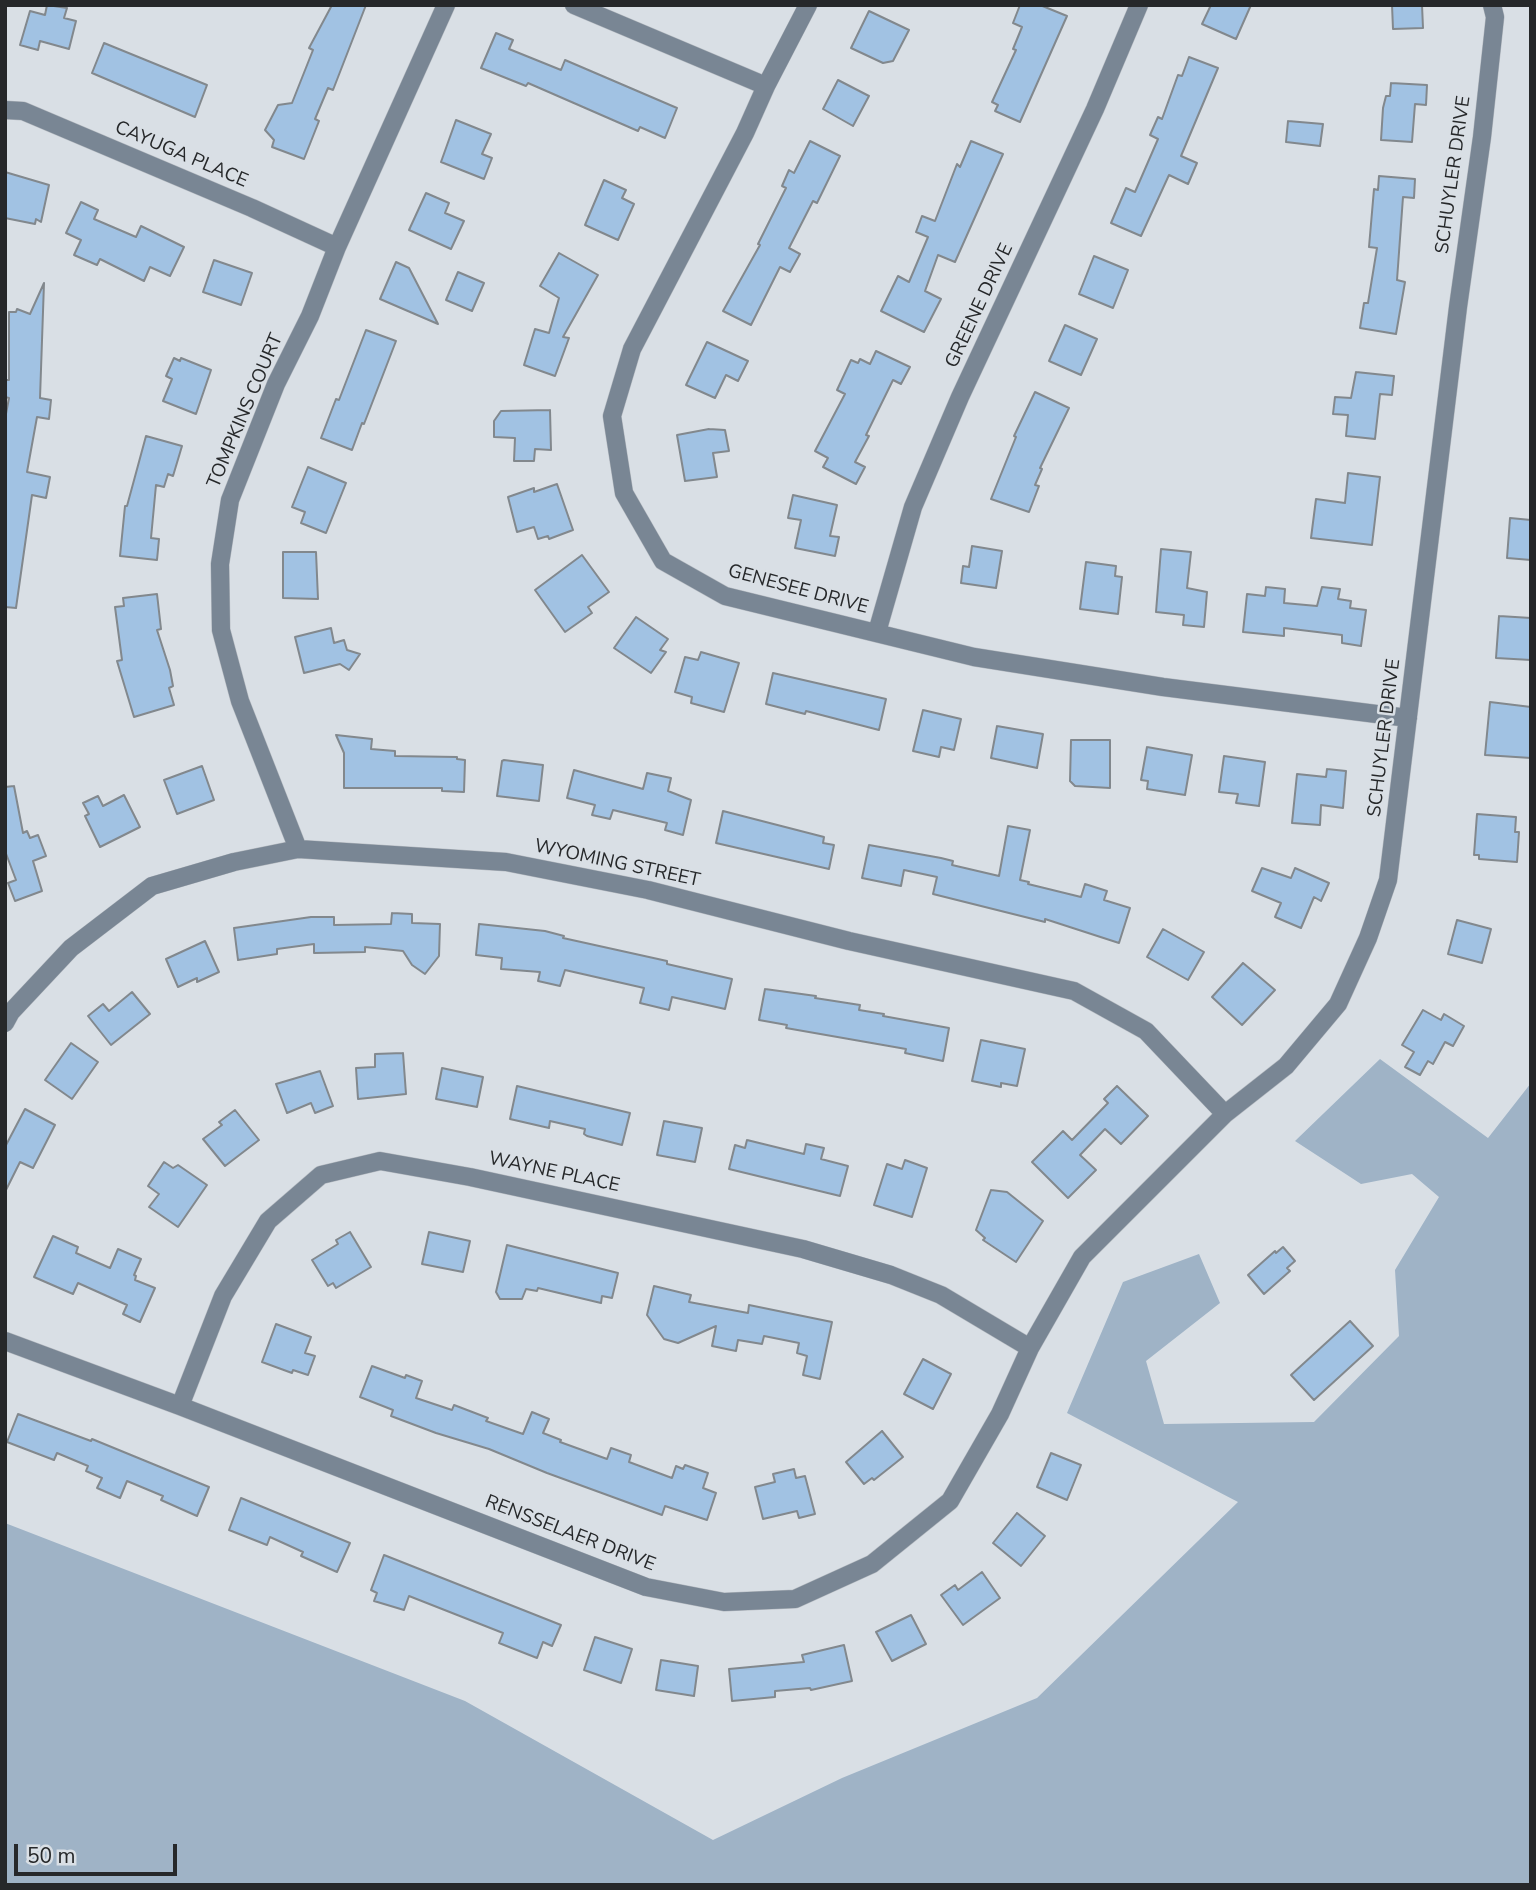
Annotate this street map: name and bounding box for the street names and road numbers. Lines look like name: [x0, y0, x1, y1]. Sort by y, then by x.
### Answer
street label: SCHUYLER DRIVE: [1432, 95, 1476, 255]
street label: CAYUGA PLACE: [111, 117, 251, 193]
street label: GREENE DRIVE: [941, 240, 1019, 372]
street label: TOMPKINS COURT: [203, 330, 289, 492]
street label: GENESEE DRIVE: [725, 560, 871, 620]
street label: SCHUYLER DRIVE: [1364, 658, 1406, 818]
street label: WYOMING STREET: [532, 835, 702, 893]
street label: WAYNE PLACE: [486, 1148, 622, 1198]
street label: RENSSELAER DRIVE: [482, 1491, 658, 1577]

